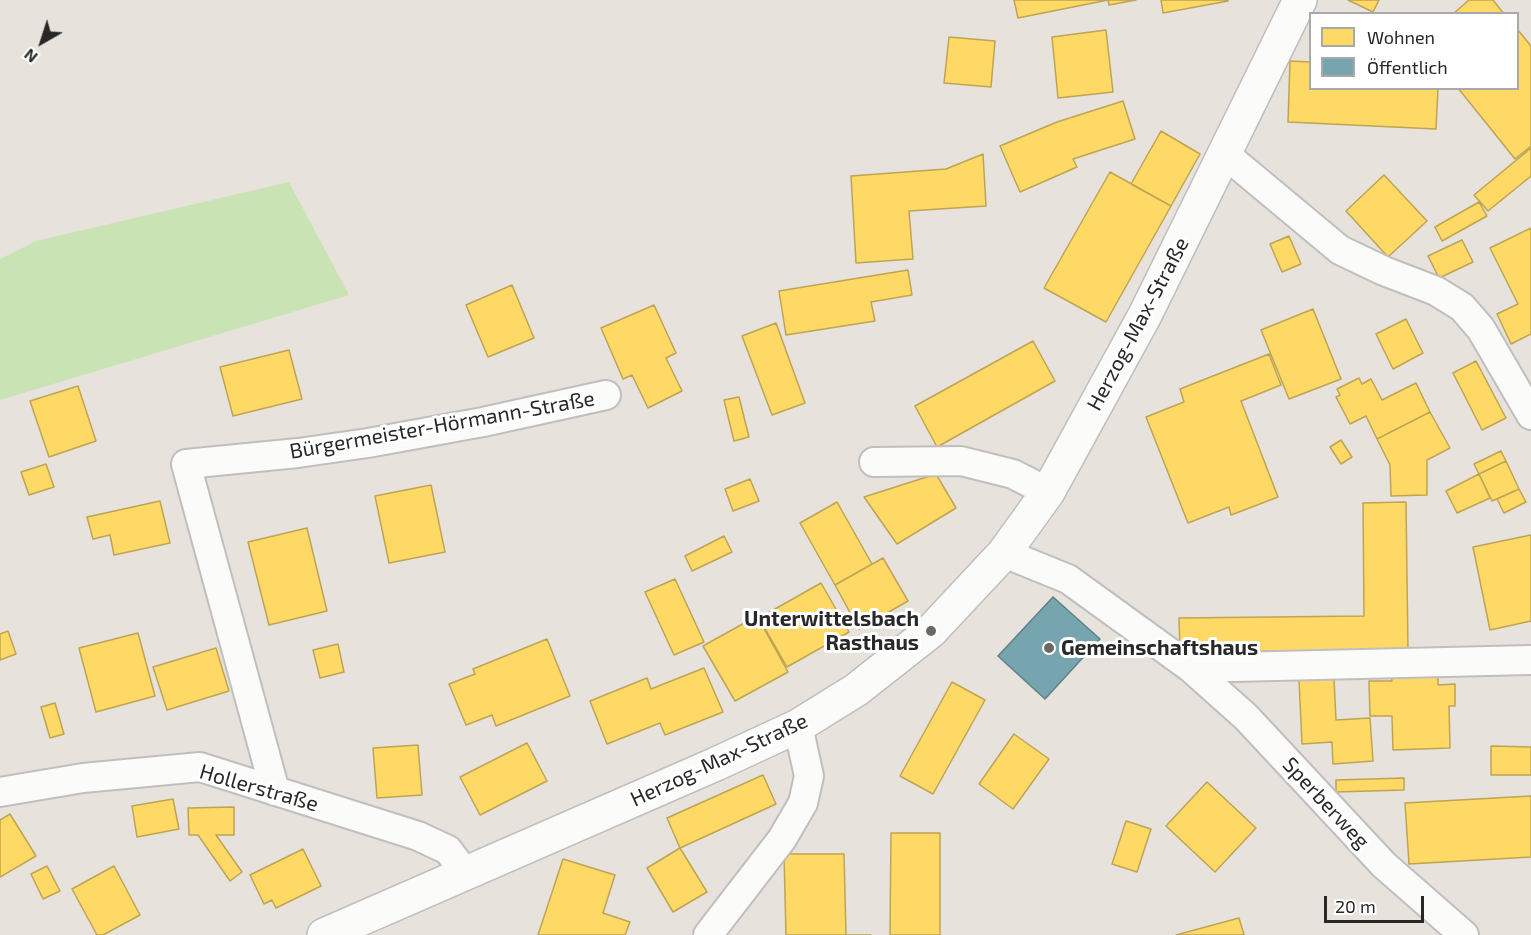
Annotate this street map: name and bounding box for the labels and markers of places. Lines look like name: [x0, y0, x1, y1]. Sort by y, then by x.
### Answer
place label: Unterwittelsbach Rasthaus: [744, 606, 919, 656]
marker: Unterwittelsbach Rasthaus: [924, 624, 938, 638]
place label: Gemeinschaftshaus: [1061, 635, 1258, 661]
marker: Gemeinschaftshaus: [1042, 641, 1056, 655]

